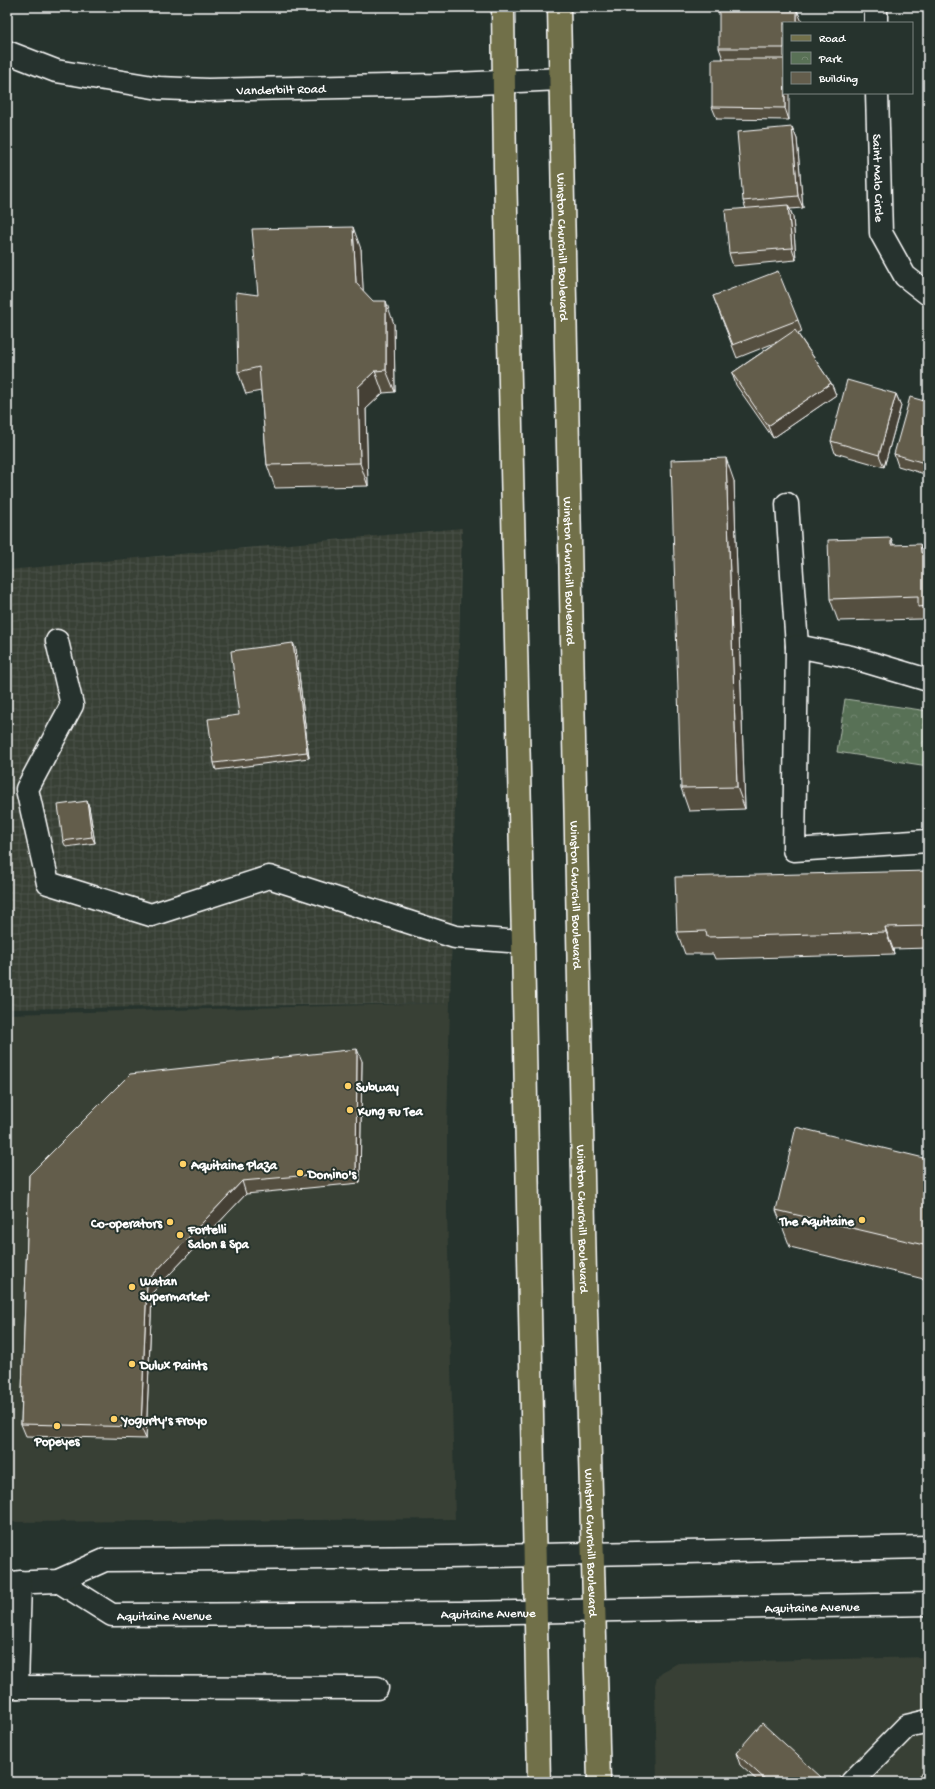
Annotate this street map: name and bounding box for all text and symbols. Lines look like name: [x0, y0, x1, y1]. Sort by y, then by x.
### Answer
legend: [783, 22, 913, 94]
text: Road: [819, 33, 846, 47]
text: Park: [818, 53, 844, 67]
text: Building: [818, 73, 858, 87]
street label: Vanderbilt Road: [235, 82, 327, 99]
street label: Saint Malo Circle: [868, 134, 886, 223]
street label: Winston Churchill Boulevard: [552, 173, 570, 323]
street label: Winston Churchill Boulevard: [559, 497, 577, 647]
street label: Winston Churchill Boulevard: [566, 821, 584, 971]
marker: Subway: [343, 1081, 353, 1091]
place label: Subway: [356, 1081, 399, 1096]
marker: Kung Fu Tea: [345, 1105, 355, 1115]
place label: Kung Fu Tea: [357, 1105, 423, 1120]
street label: Winston Churchill Boulevard: [572, 1144, 591, 1295]
marker: Aquitaine Plaza: [178, 1159, 188, 1169]
place label: Aquitaine Plaza: [190, 1159, 278, 1174]
marker: Domino's: [295, 1168, 305, 1178]
place label: Domino's: [307, 1168, 357, 1183]
place label: The Aquitaine: [779, 1215, 855, 1230]
marker: The Aquitaine: [857, 1215, 867, 1225]
place label: Co-operators: [90, 1217, 163, 1233]
marker: Co-operators: [165, 1217, 175, 1227]
place label: Fortelli Salon & Spa: [187, 1223, 250, 1254]
marker: Fortelli Salon & Spa: [175, 1230, 185, 1240]
place label: Watan Supermarket: [139, 1275, 210, 1306]
marker: Watan Supermarket: [127, 1282, 137, 1292]
marker: Dulux Paints: [127, 1359, 137, 1369]
place label: Dulux Paints: [139, 1359, 208, 1374]
marker: Yogurty's Froyo: [109, 1414, 119, 1424]
place label: Yogurty's Froyo: [120, 1414, 207, 1429]
marker: Popeyes: [52, 1421, 62, 1431]
place label: Popeyes: [34, 1435, 81, 1451]
street label: Winston Churchill Boulevard: [580, 1468, 599, 1618]
street label: Aquitaine Avenue: [765, 1600, 860, 1617]
street label: Aquitaine Avenue: [441, 1607, 536, 1623]
street label: Aquitaine Avenue: [117, 1609, 212, 1625]

